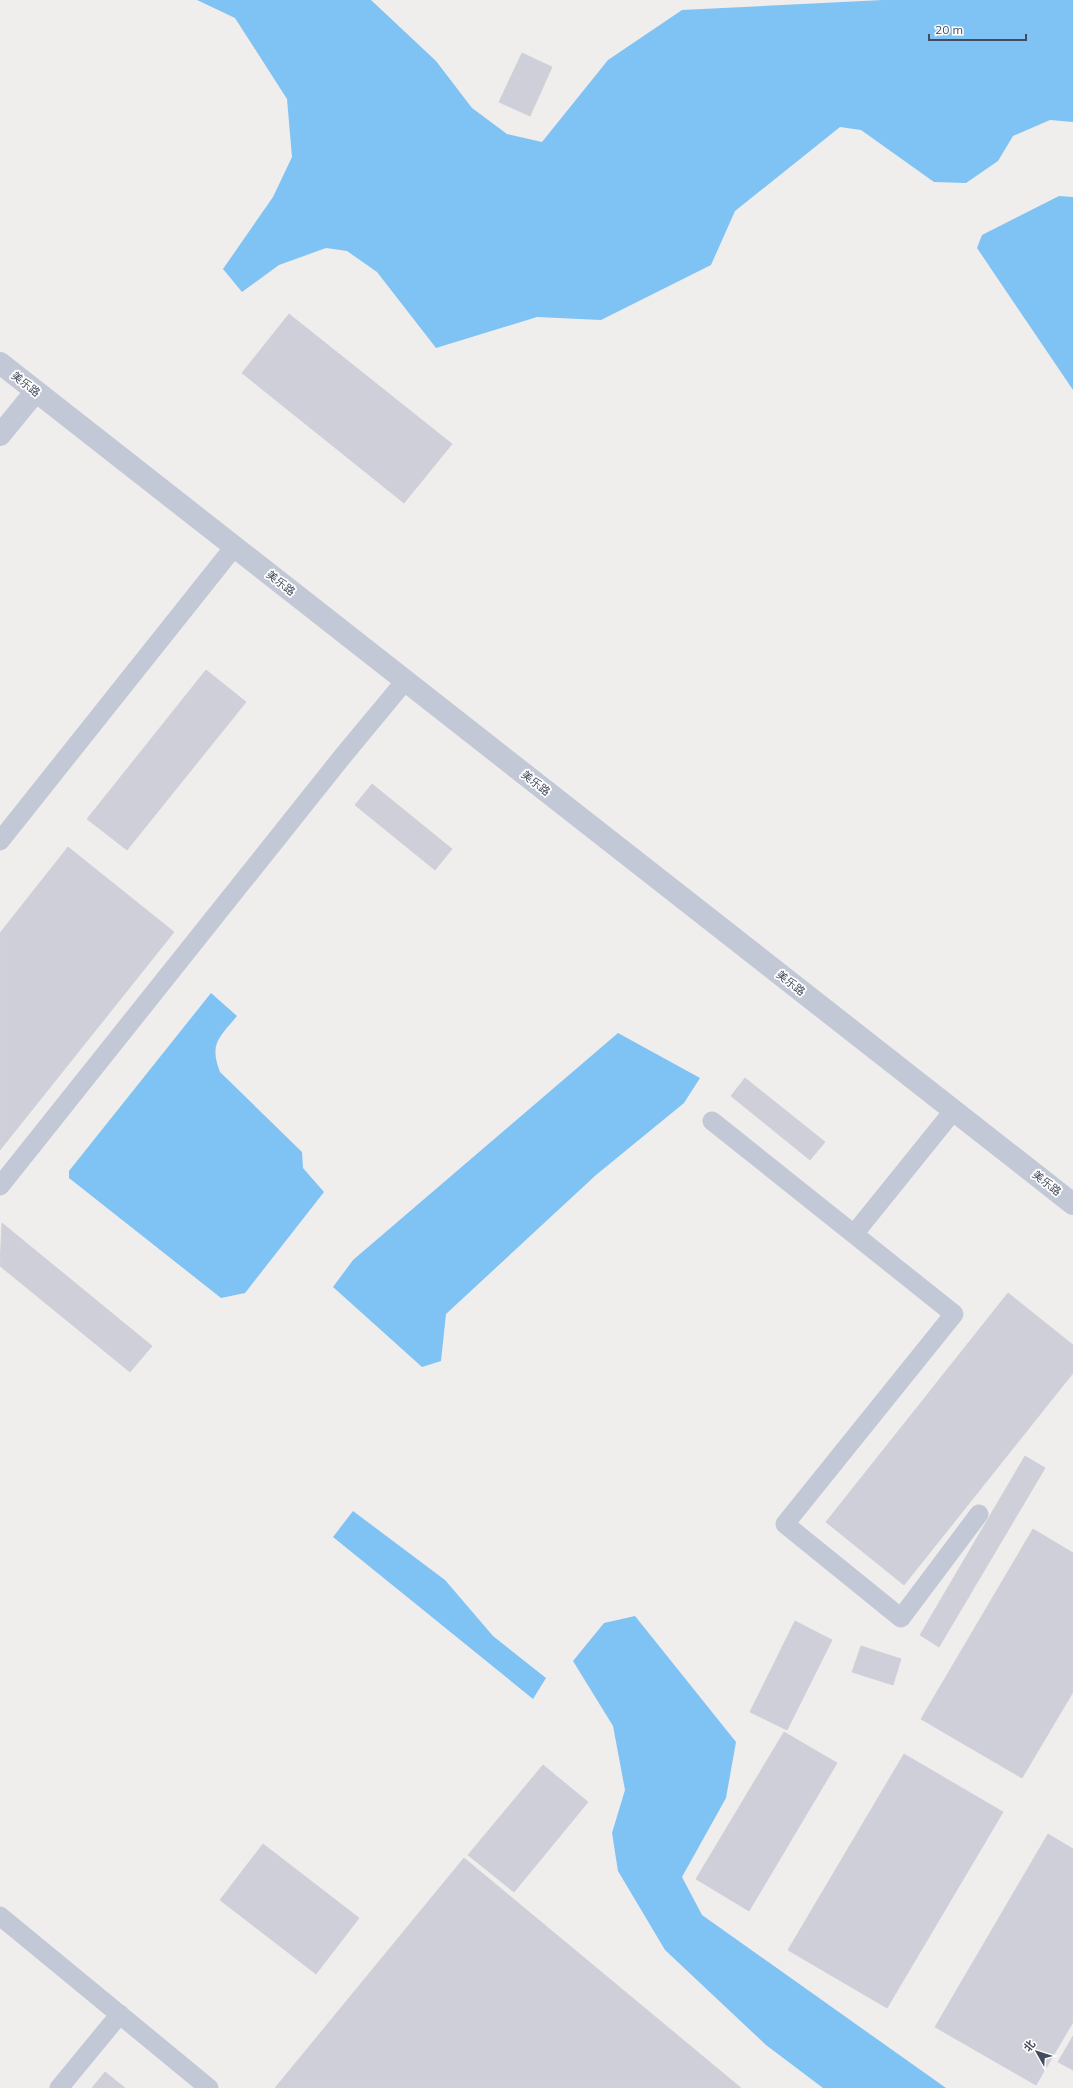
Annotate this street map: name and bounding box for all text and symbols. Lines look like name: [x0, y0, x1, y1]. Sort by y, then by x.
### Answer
scale bar: [929, 16, 1026, 42]
text: 20 m: [935, 22, 963, 37]
street label: 美乐路: [9, 368, 43, 400]
street label: 美乐路: [264, 567, 298, 599]
street label: 美乐路: [519, 767, 553, 799]
street label: 美乐路: [774, 967, 808, 999]
street label: 美乐路: [1030, 1167, 1064, 1199]
north arrow: [1017, 2032, 1057, 2072]
text: 北: [1020, 2037, 1038, 2054]

